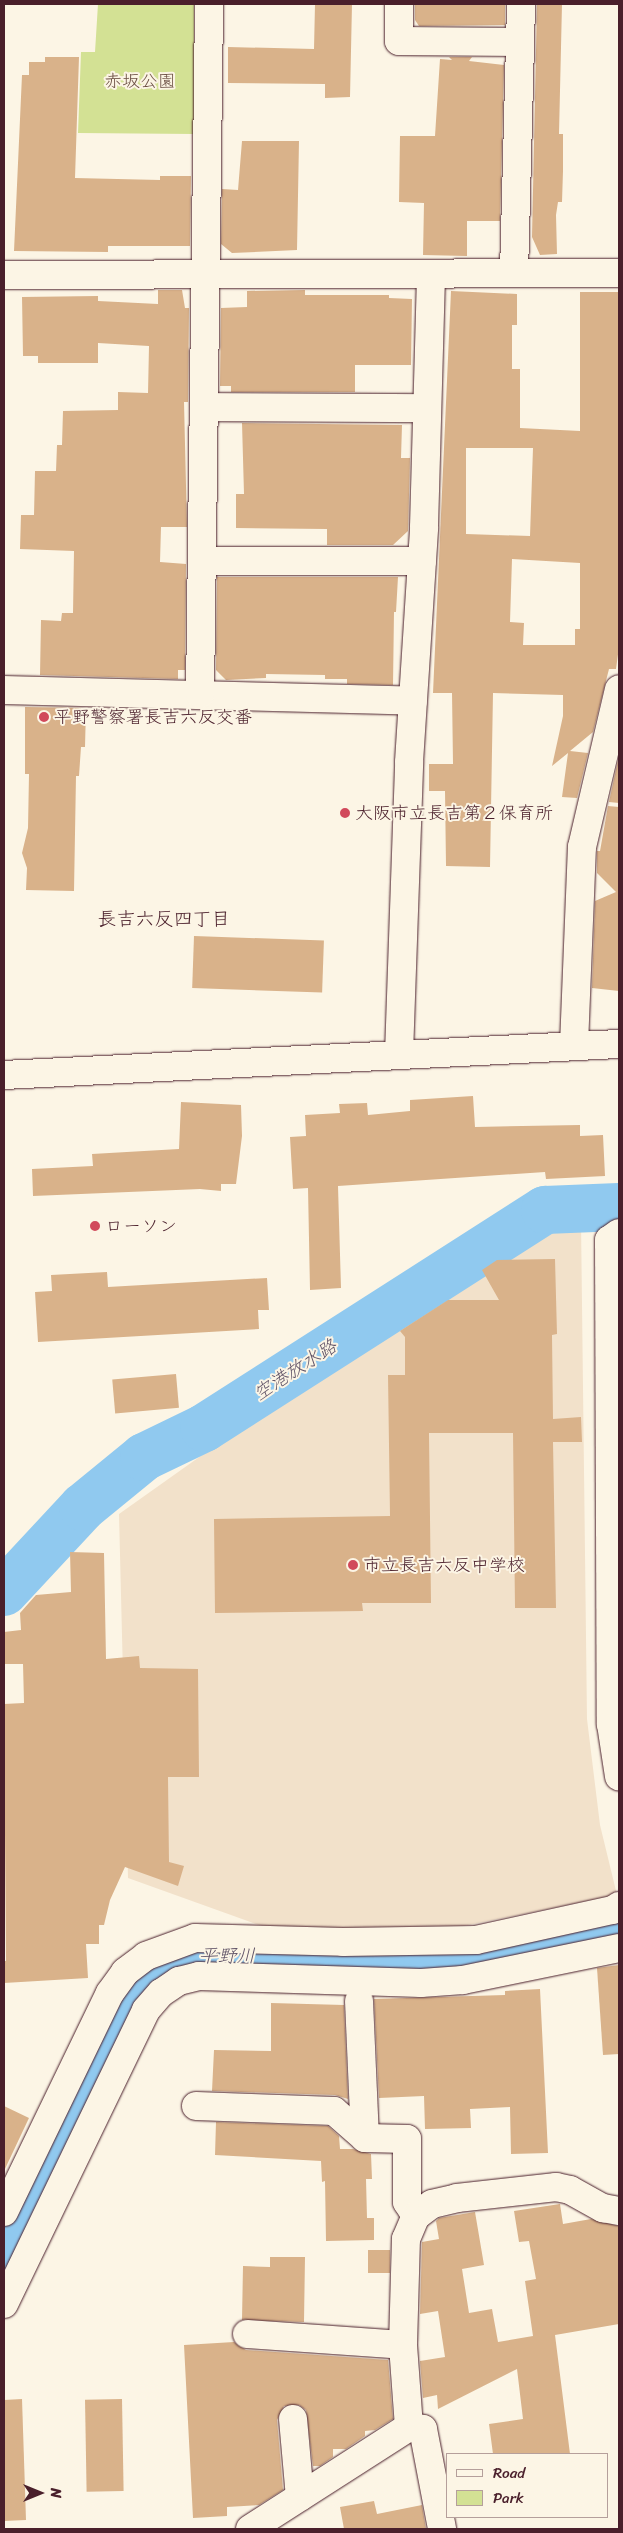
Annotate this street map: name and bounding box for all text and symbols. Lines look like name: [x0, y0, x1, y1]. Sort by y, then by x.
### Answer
park label: 赤坂公園: [104, 70, 176, 92]
place label: 平野警察署長吉六反交番: [54, 706, 252, 728]
marker: 平野警察署長吉六反交番: [38, 711, 50, 723]
place label: 大阪市立長吉第２保育所: [355, 802, 553, 824]
marker: 大阪市立長吉第２保育所: [339, 807, 351, 819]
district label: 長吉六反四丁目: [98, 908, 230, 930]
place label: ローソン: [105, 1215, 177, 1237]
marker: ローソン: [89, 1220, 101, 1232]
water label: 空港放水路: [249, 1335, 341, 1405]
place label: 市立長吉六反中学校: [363, 1554, 525, 1576]
marker: 市立長吉六反中学校: [347, 1559, 359, 1571]
water label: 平野川: [199, 1945, 255, 1967]
legend: [446, 2453, 608, 2518]
text: Road: [493, 2460, 525, 2486]
north arrow: [15, 2468, 65, 2518]
text: Park: [493, 2485, 524, 2511]
text: N: [43, 2488, 68, 2498]

